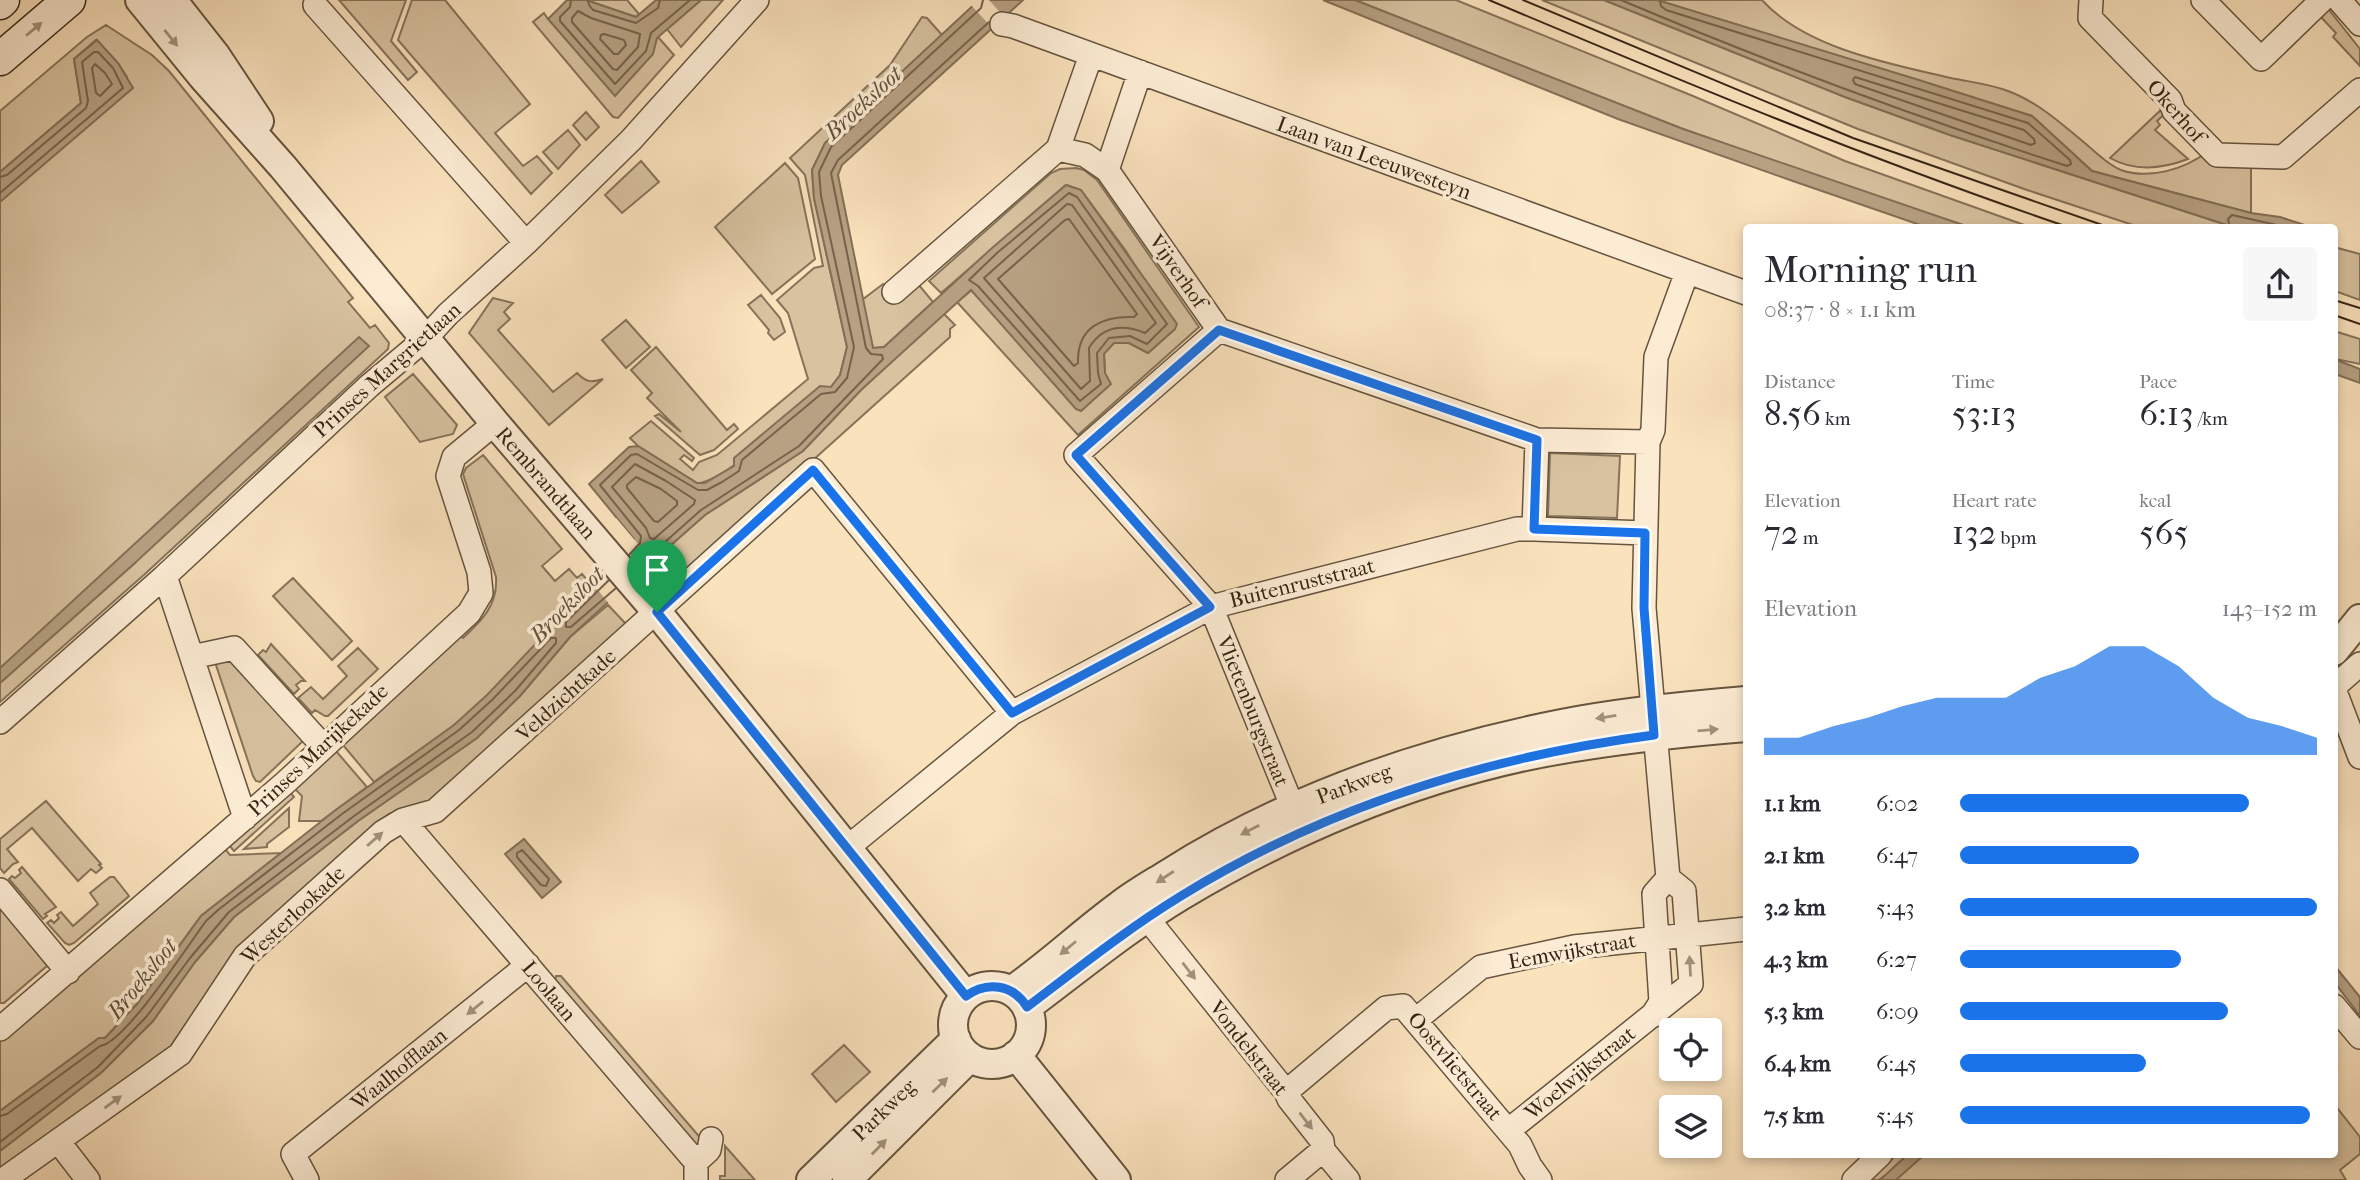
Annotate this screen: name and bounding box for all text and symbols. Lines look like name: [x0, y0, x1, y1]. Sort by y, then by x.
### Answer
one-way arrow: [26, 22, 43, 37]
one-way arrow: [163, 29, 177, 47]
water label: Broeksloot: [817, 59, 909, 147]
street label: Okerhof: [2142, 75, 2212, 150]
street label: Laan van Leeuwesteyn: [1274, 112, 1474, 204]
street label: Vijverhof: [1144, 229, 1214, 315]
text: Morning run: [1764, 247, 1977, 292]
button: share: [2243, 247, 2317, 321]
text: 08:37 · 8 × 1.1 km: [1764, 296, 1916, 323]
street label: Prinses Margrietlaan: [308, 298, 466, 442]
text: Distance: [1764, 371, 1835, 393]
text: Time: [1952, 371, 1995, 393]
text: Pace: [2139, 371, 2177, 393]
text: 8.56: [1764, 393, 1821, 434]
text: 53:13: [1952, 393, 2016, 434]
text: 6:13: [2139, 393, 2194, 434]
text: km: [1821, 408, 1851, 430]
text: /km: [2194, 408, 2228, 430]
street label: Rembrandtlaan: [491, 422, 601, 544]
text: Elevation: [1764, 490, 1841, 512]
text: Heart rate: [1952, 490, 2037, 512]
text: kcal: [2139, 490, 2171, 512]
text: 72: [1764, 512, 1799, 553]
text: 132: [1952, 512, 1997, 553]
text: 565: [2139, 512, 2189, 553]
text: m: [1799, 527, 1819, 549]
text: bpm: [1997, 527, 2037, 549]
pin: [627, 540, 687, 612]
icon: arrive: [638, 551, 676, 589]
street label: Buitenruststraat: [1227, 553, 1378, 613]
water label: Broeksloot: [523, 560, 611, 650]
text: Elevation: [1764, 595, 1857, 622]
text: 143–152 m: [2222, 595, 2317, 622]
street label: Vlietenburgstraat: [1212, 631, 1294, 790]
street label: Veldzichtkade: [510, 644, 621, 747]
street label: Prinses Marijkekade: [243, 679, 393, 821]
one-way arrow: [1595, 712, 1617, 723]
one-way arrow: [1698, 724, 1720, 735]
street label: Parkweg: [1313, 758, 1396, 809]
text: 1.1 km: [1764, 790, 1821, 817]
text: 6:02: [1876, 790, 1919, 817]
one-way arrow: [1240, 824, 1260, 835]
one-way arrow: [366, 831, 384, 847]
text: 2.1 km: [1764, 842, 1824, 869]
text: 6:47: [1876, 842, 1918, 869]
street label: Westerlookade: [235, 861, 350, 970]
one-way arrow: [1155, 870, 1174, 883]
text: 3.2 km: [1764, 894, 1826, 921]
text: 5:43: [1876, 894, 1915, 921]
street label: Eemwijkstraat: [1506, 928, 1638, 974]
water label: Broeksloot: [100, 932, 184, 1026]
one-way arrow: [1059, 940, 1076, 955]
text: 4.3 km: [1764, 946, 1828, 973]
text: 6:27: [1876, 946, 1917, 973]
one-way arrow: [1685, 955, 1696, 977]
street label: Loolaan: [517, 956, 581, 1026]
one-way arrow: [1182, 962, 1197, 980]
street label: Vondelstraat: [1204, 995, 1294, 1101]
text: 5.3 km: [1764, 998, 1824, 1025]
text: 6:09: [1876, 998, 1919, 1025]
one-way arrow: [467, 1000, 484, 1015]
street label: Oostvlietstraat: [1403, 1007, 1508, 1125]
map controls: [1659, 1018, 1722, 1158]
button: locate: [1659, 1018, 1722, 1081]
street label: Woelwijkstraat: [1519, 1021, 1640, 1125]
street label: Waalhofflaan: [346, 1023, 452, 1116]
text: 6.4 km: [1764, 1050, 1831, 1077]
text: 6:45: [1876, 1050, 1917, 1077]
street label: Parkweg: [847, 1074, 921, 1146]
one-way arrow: [931, 1078, 948, 1094]
one-way arrow: [104, 1095, 122, 1109]
button: layers: [1659, 1095, 1722, 1158]
text: 7.5 km: [1764, 1102, 1824, 1129]
text: 5:45: [1876, 1102, 1914, 1129]
one-way arrow: [1298, 1112, 1313, 1129]
one-way arrow: [870, 1139, 886, 1156]

